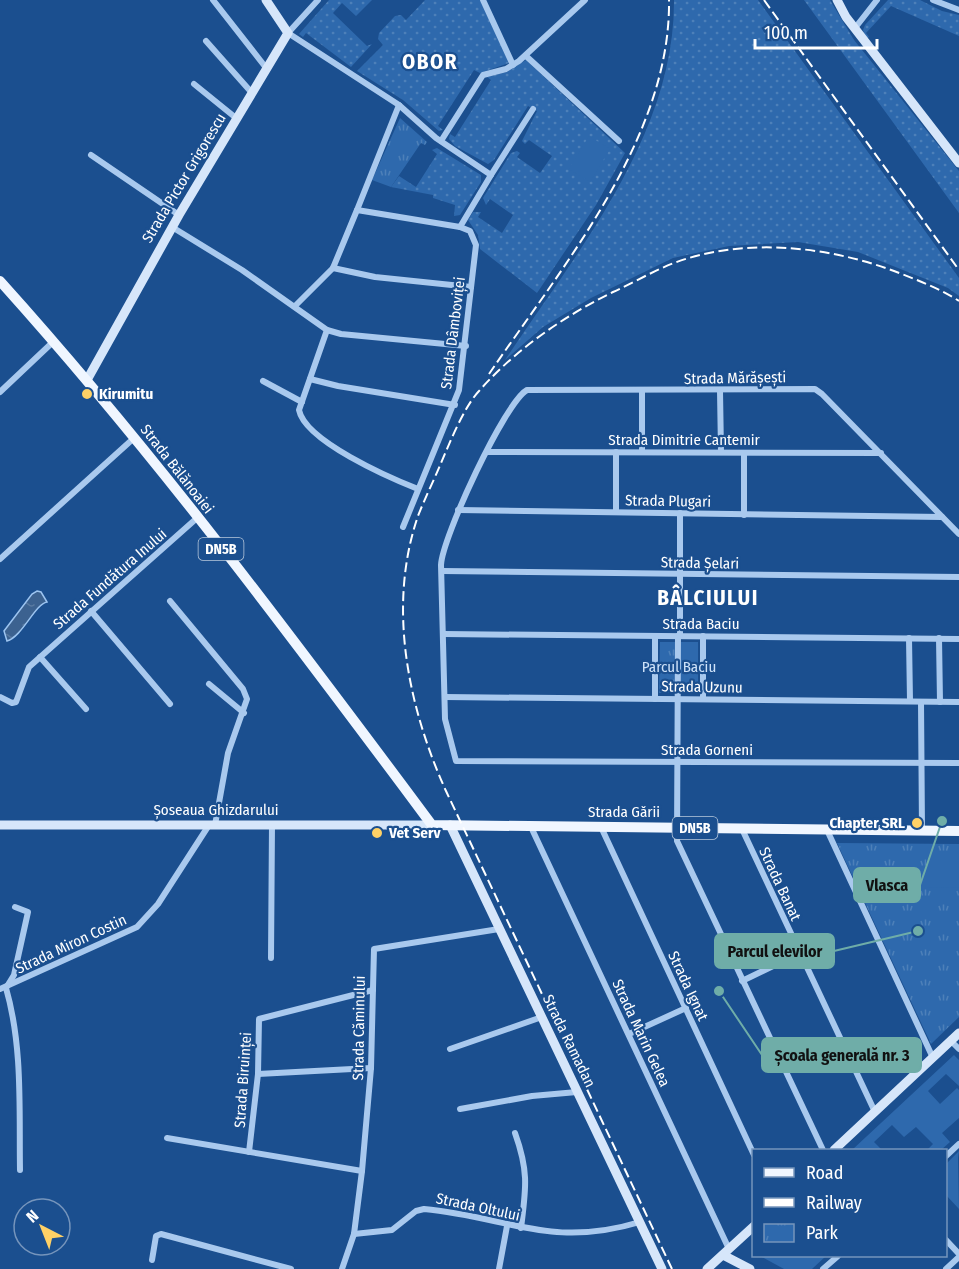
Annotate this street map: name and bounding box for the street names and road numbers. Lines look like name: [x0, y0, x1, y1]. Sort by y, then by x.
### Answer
street label: Strada Pictor Grigorescu: [138, 110, 230, 246]
street label: Strada Dâmboviței: [437, 276, 470, 390]
street label: Strada Mărășești: [684, 368, 786, 389]
street label: Strada Bălănoaiei: [137, 421, 217, 517]
street label: Strada Dimitrie Cantemir: [608, 431, 760, 449]
street label: Strada Plugari: [625, 491, 711, 511]
street label: Strada Fundătura Inului: [50, 525, 170, 633]
road number: DN5B: [198, 538, 244, 560]
street label: Strada Șelari: [661, 553, 739, 574]
street label: Strada Baciu: [663, 615, 739, 633]
street label: Strada Uzunu: [661, 677, 743, 697]
street label: Strada Gorneni: [661, 741, 753, 759]
street label: Șoseaua Ghizdarului: [153, 801, 279, 820]
street label: Strada Gării: [588, 803, 660, 821]
road number: DN5B: [672, 817, 718, 839]
street label: Strada Banat: [755, 844, 805, 924]
street label: Strada Miron Costin: [13, 910, 129, 978]
street label: Strada Ignat: [664, 948, 712, 1024]
street label: Strada Căminului: [349, 975, 369, 1081]
street label: Strada Marin Gelea: [608, 976, 674, 1090]
street label: Strada Ramadan: [539, 992, 599, 1090]
street label: Strada Biruinței: [231, 1031, 256, 1129]
street label: Strada Oltului: [435, 1189, 521, 1225]

